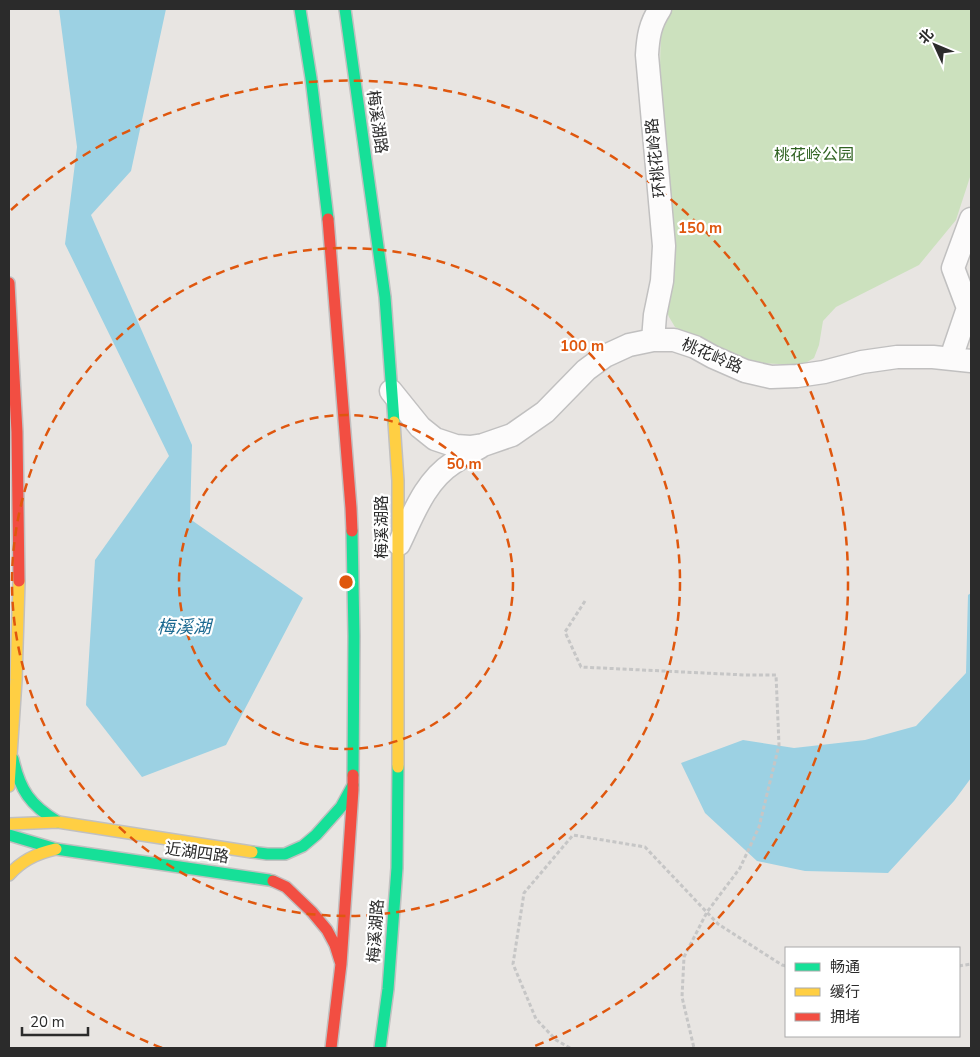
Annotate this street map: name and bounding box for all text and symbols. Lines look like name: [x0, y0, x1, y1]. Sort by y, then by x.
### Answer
north arrow: [910, 20, 960, 70]
text: 北: [914, 25, 938, 48]
street label: 梅溪湖路: [362, 89, 392, 155]
street label: 环桃花岭路: [641, 117, 671, 199]
park label: 桃花岭公园: [774, 144, 854, 166]
text: 150 m: [678, 218, 722, 238]
street label: 桃花岭路: [678, 333, 746, 379]
text: 100 m: [560, 336, 604, 356]
text: 50 m: [446, 454, 482, 474]
street label: 梅溪湖路: [371, 495, 393, 559]
centre of rings: [337, 573, 355, 591]
water label: 梅溪湖: [157, 615, 214, 639]
street label: 近湖四路: [164, 838, 230, 868]
street label: 梅溪湖路: [363, 898, 389, 964]
legend: [785, 947, 960, 1037]
text: 畅通: [830, 957, 860, 977]
text: 缓行: [830, 982, 860, 1002]
scale bar: [22, 1004, 89, 1036]
text: 拥堵: [830, 1007, 860, 1027]
text: 20 m: [30, 1012, 65, 1032]

